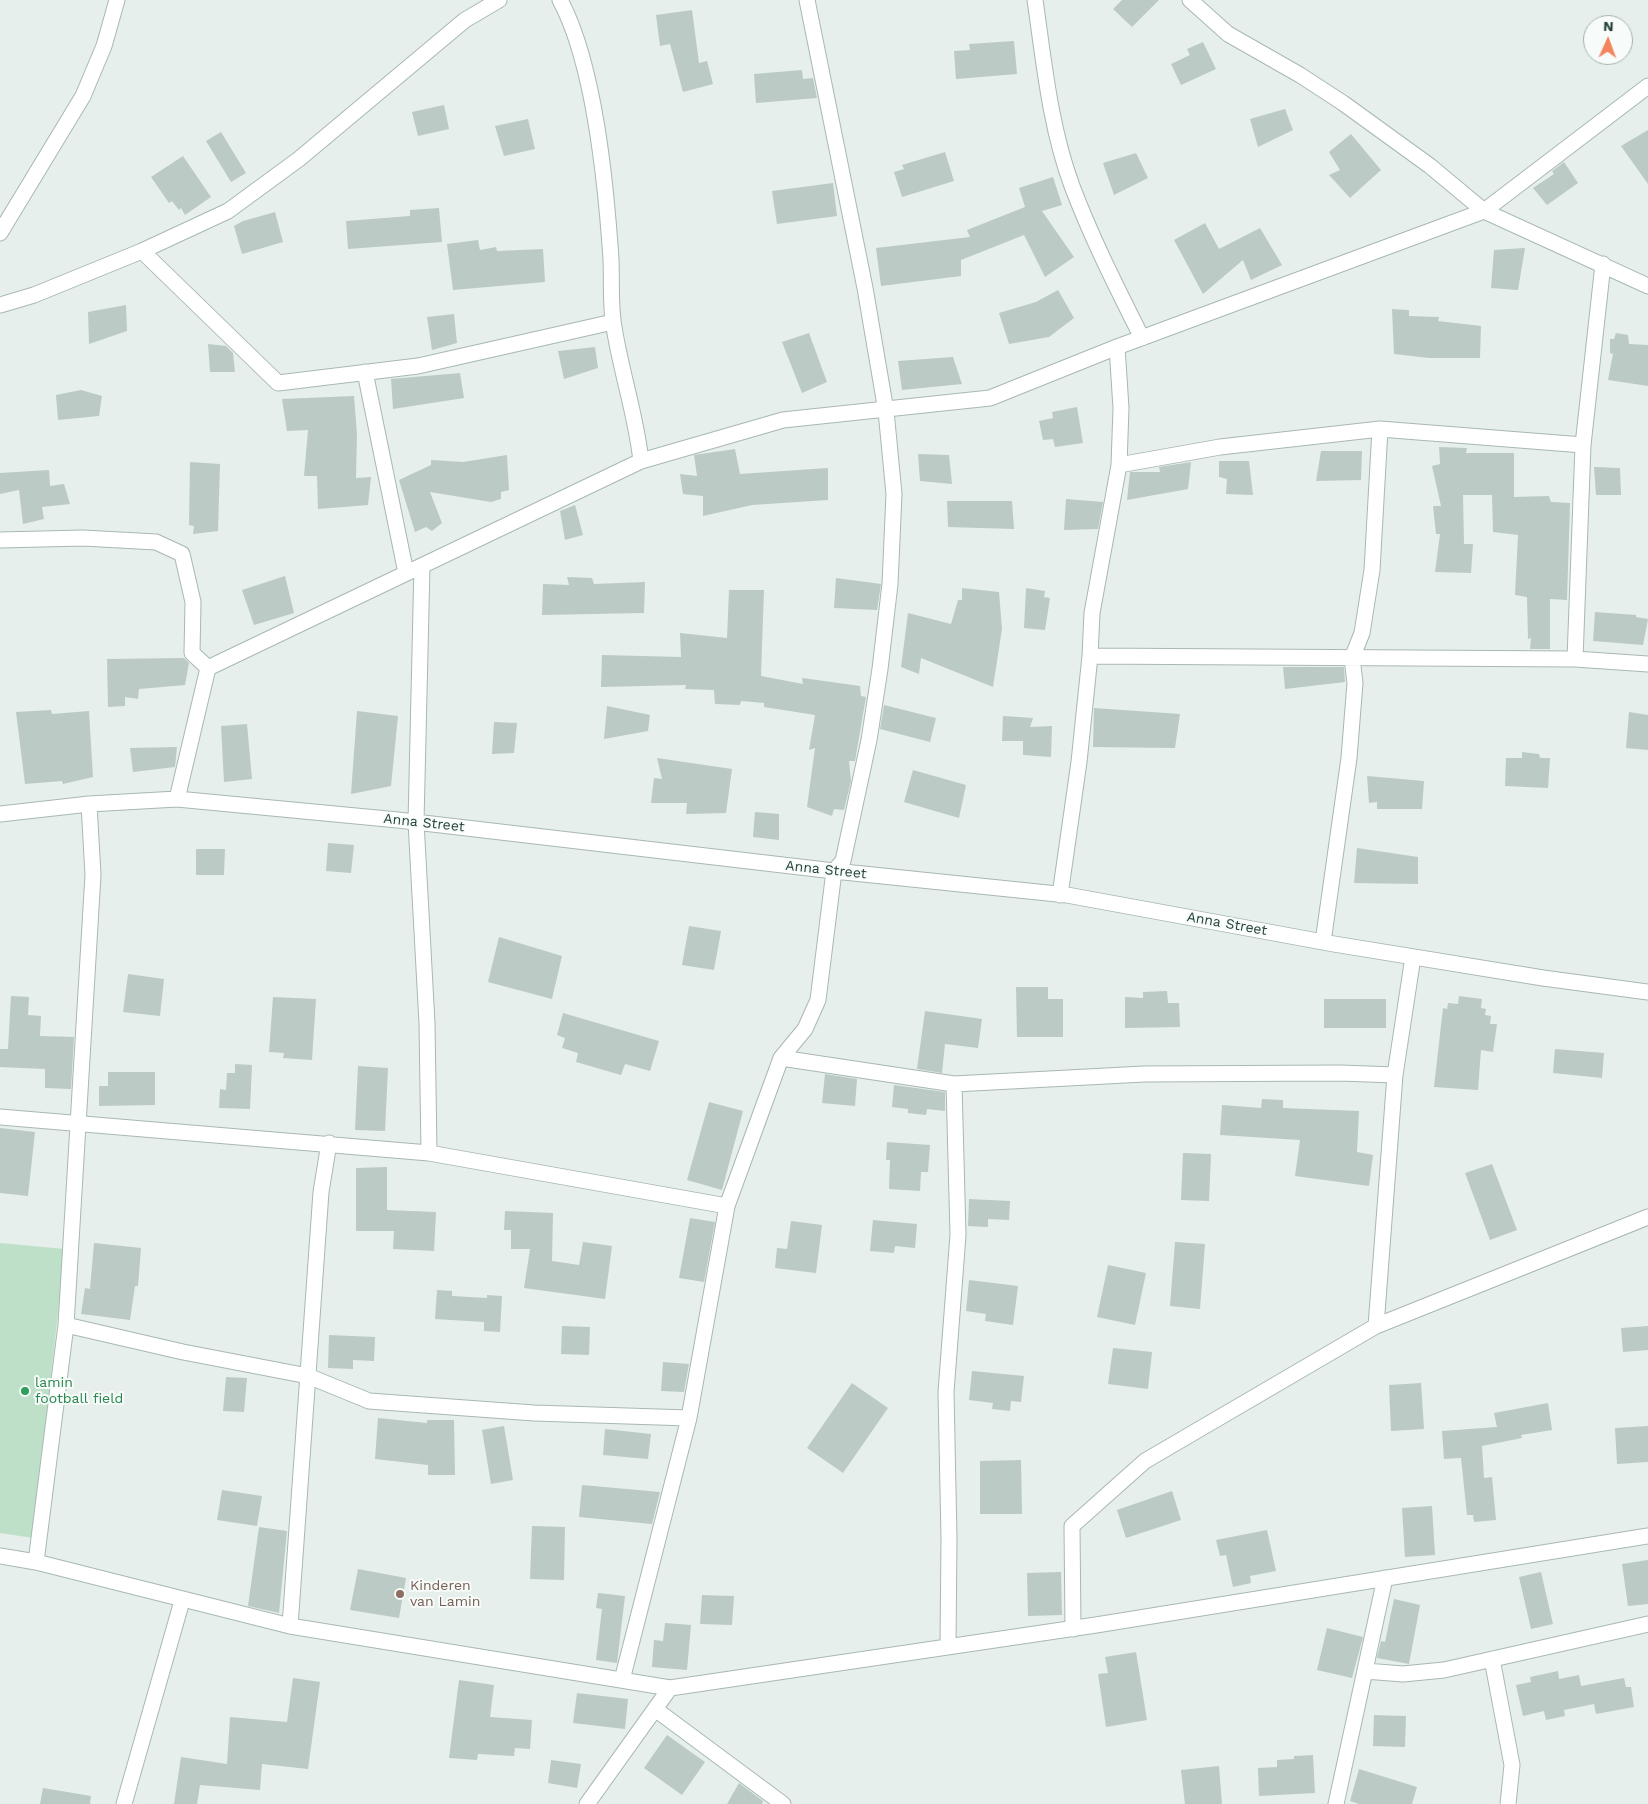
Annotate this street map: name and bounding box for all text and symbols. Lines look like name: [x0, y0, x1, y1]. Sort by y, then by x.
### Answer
north arrow: [1583, 15, 1633, 65]
text: N: [1603, 18, 1614, 34]
street label: Anna Street: [383, 810, 465, 836]
street label: Anna Street: [785, 857, 867, 883]
street label: Anna Street: [1185, 909, 1269, 939]
place label: lamin football field: [35, 1375, 123, 1408]
marker: lamin football field: [19, 1385, 31, 1397]
place label: Kinderen van Lamin: [410, 1578, 480, 1610]
marker: Kinderen van Lamin: [394, 1588, 406, 1600]

